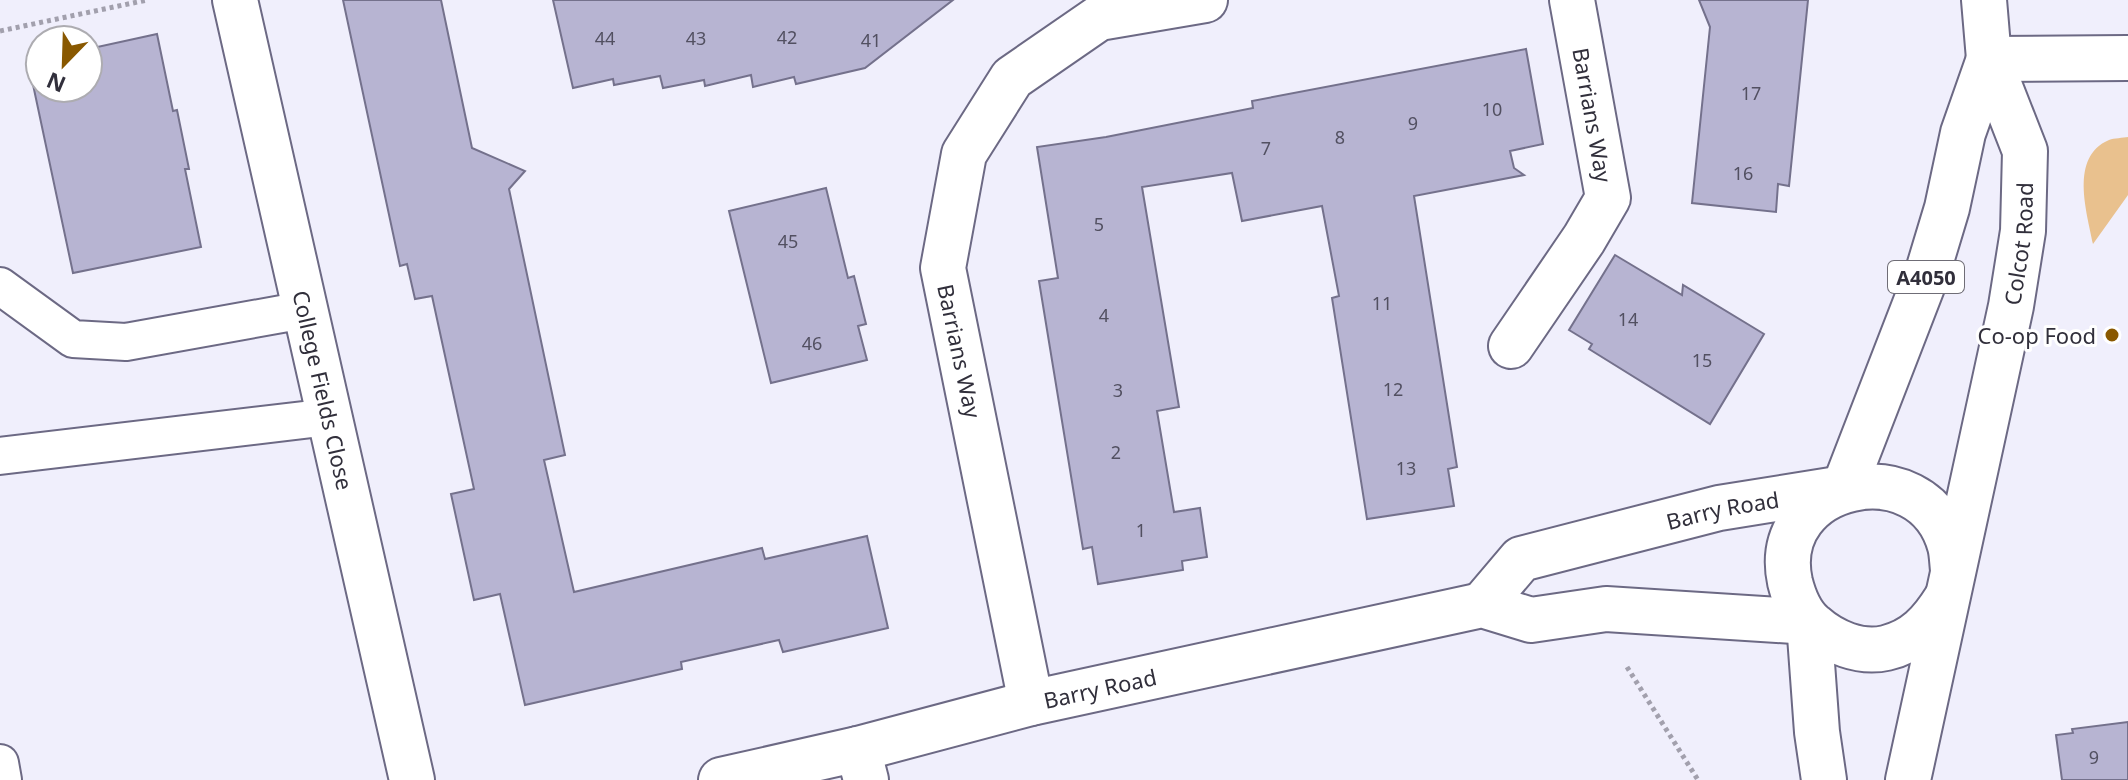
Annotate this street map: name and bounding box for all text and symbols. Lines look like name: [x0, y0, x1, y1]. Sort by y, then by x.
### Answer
north arrow: [24, 24, 104, 104]
house number: 42: [777, 25, 797, 49]
house number: 44: [595, 26, 615, 50]
house number: 43: [686, 26, 706, 50]
house number: 41: [861, 28, 881, 52]
street label: Barrians Way: [1566, 45, 1620, 185]
text: N: [42, 66, 70, 101]
house number: 17: [1741, 81, 1761, 105]
house number: 10: [1482, 97, 1502, 121]
house number: 9: [1408, 111, 1418, 135]
house number: 8: [1335, 125, 1345, 149]
house number: 7: [1261, 136, 1271, 160]
house number: 16: [1733, 161, 1753, 185]
street label: Colcot Road: [1996, 182, 2039, 307]
house number: 5: [1094, 212, 1104, 236]
house number: 45: [778, 229, 798, 253]
road number: A4050: [1888, 261, 1964, 293]
street label: Barrians Way: [931, 281, 989, 422]
street label: College Fields Close: [286, 287, 361, 493]
house number: 11: [1372, 291, 1392, 315]
house number: 4: [1099, 303, 1109, 327]
house number: 14: [1618, 307, 1638, 331]
place label: Co-op Food: [1978, 320, 2096, 350]
marker: Co-op Food: [2103, 326, 2121, 344]
house number: 46: [802, 331, 822, 355]
house number: 15: [1692, 348, 1712, 372]
house number: 12: [1383, 377, 1403, 401]
house number: 3: [1113, 378, 1123, 402]
house number: 2: [1111, 440, 1121, 464]
house number: 13: [1396, 456, 1416, 480]
street label: Barry Road: [1663, 484, 1781, 536]
house number: 1: [1136, 518, 1146, 542]
street label: Barry Road: [1041, 661, 1159, 715]
house number: 9: [2089, 745, 2099, 769]

